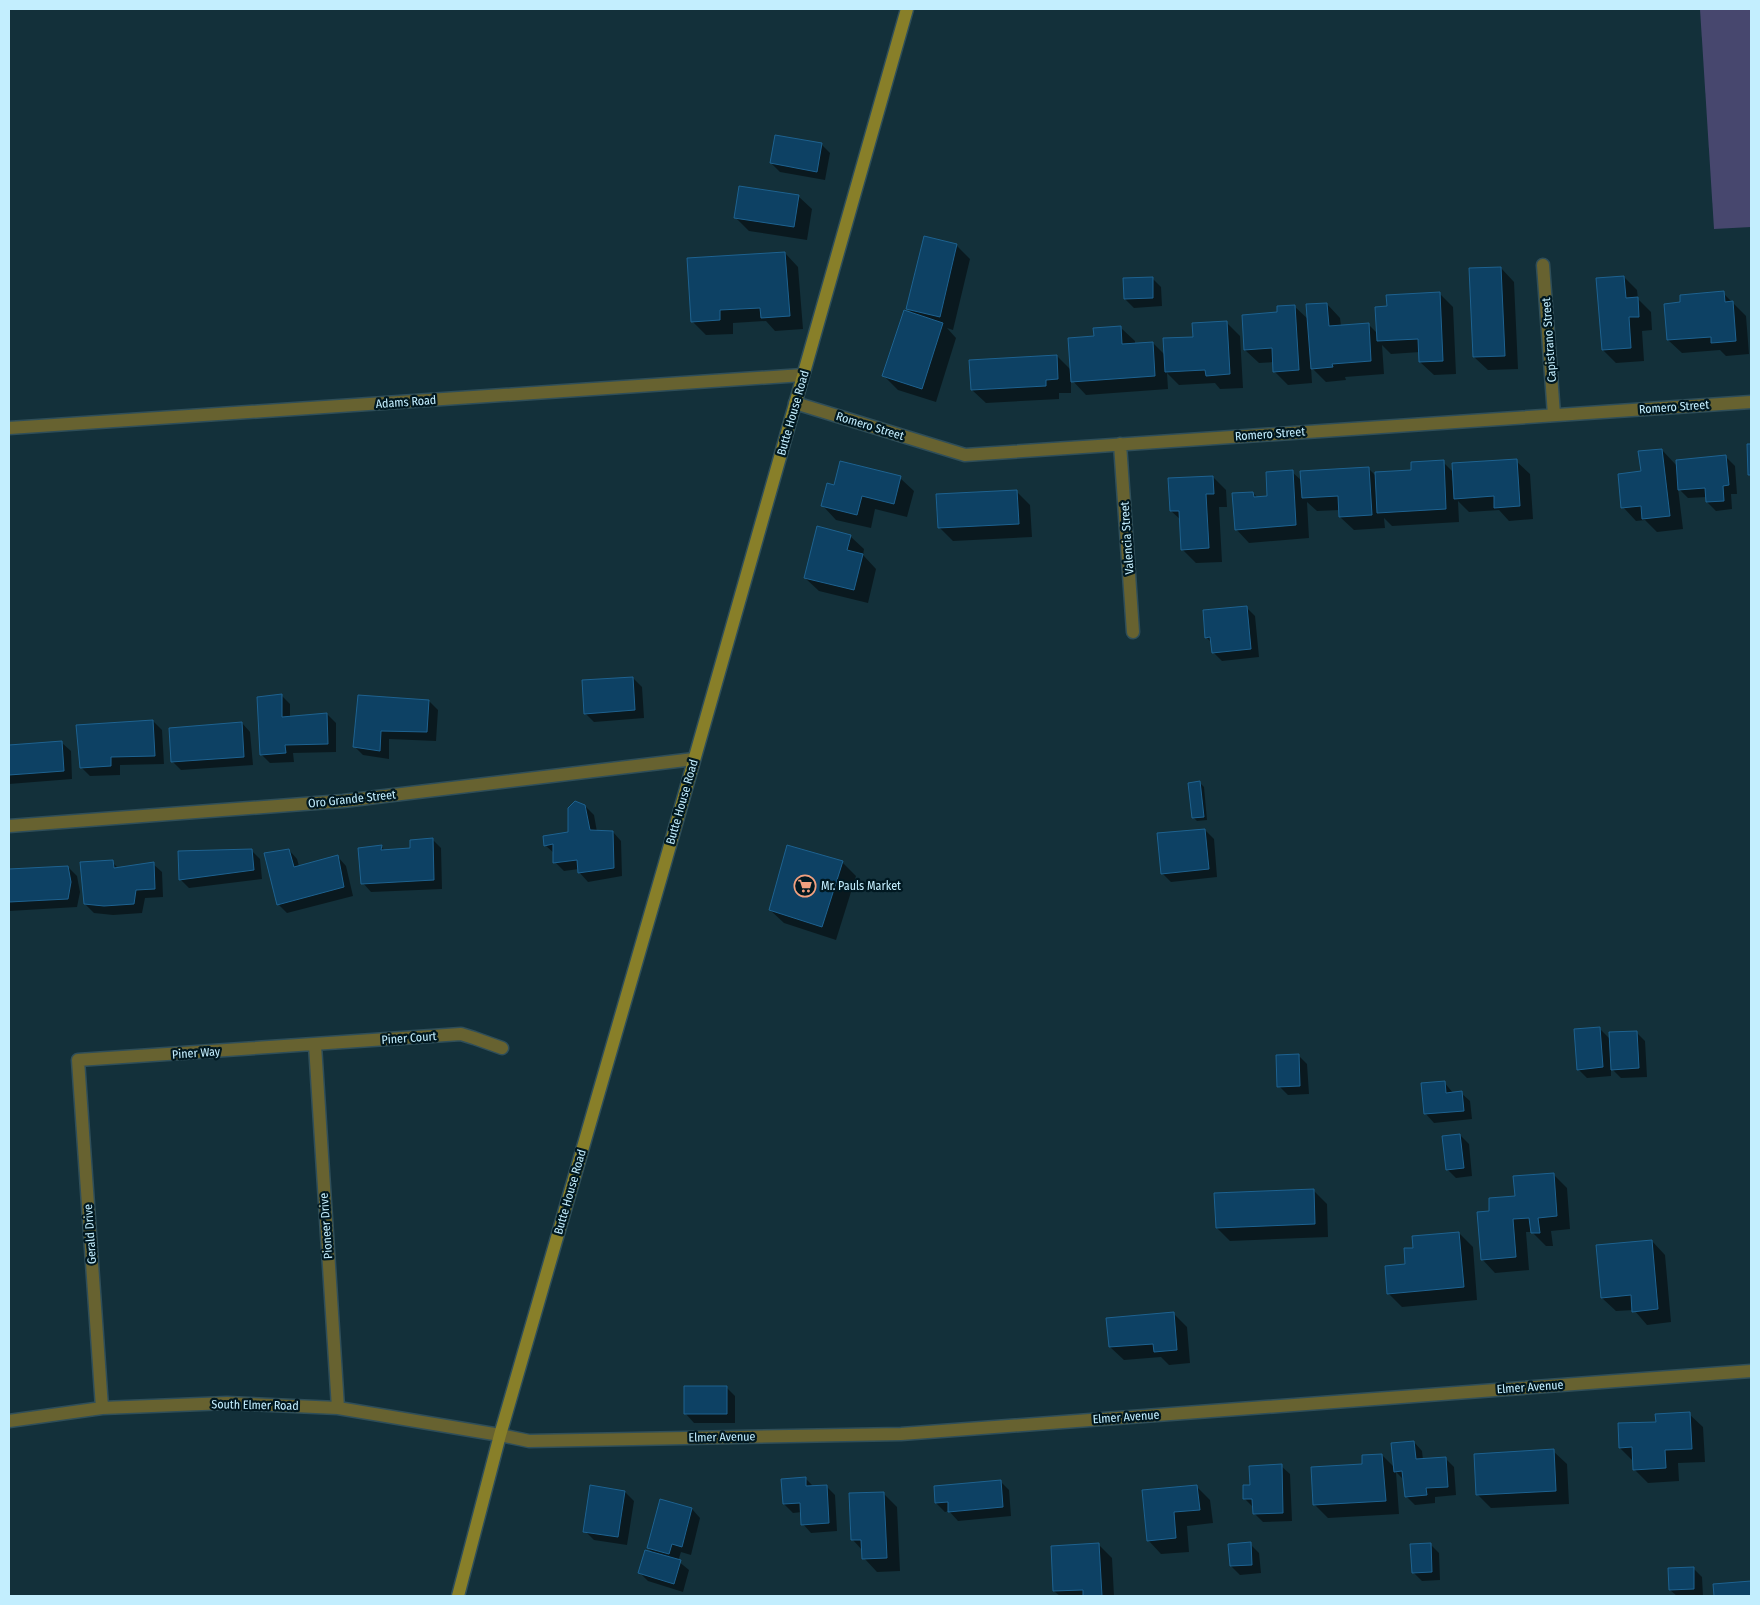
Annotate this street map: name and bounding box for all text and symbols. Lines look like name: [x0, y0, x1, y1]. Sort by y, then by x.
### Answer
street label: Capistrano Street: [1539, 297, 1559, 383]
street label: Butte House Road: [774, 369, 812, 457]
street label: Adams Road: [375, 393, 437, 411]
street label: Romero Street: [1638, 398, 1710, 416]
street label: Romero Street: [834, 409, 906, 443]
street label: Romero Street: [1234, 425, 1306, 443]
street label: Valencia Street: [1117, 501, 1137, 575]
street label: Butte House Road: [663, 758, 701, 846]
street label: Oro Grande Street: [307, 787, 397, 811]
supermarket icon: Mr. Pauls Market: [793, 874, 817, 898]
place label: Mr. Pauls Market: [821, 879, 901, 893]
street label: Piner Court: [381, 1029, 437, 1047]
street label: Piner Way: [171, 1044, 221, 1062]
street label: Butte House Road: [551, 1148, 589, 1236]
street label: Pioneer Drive: [317, 1192, 335, 1260]
street label: Gerald Drive: [81, 1203, 99, 1264]
street label: Elmer Avenue: [1496, 1378, 1564, 1396]
street label: South Elmer Road: [211, 1397, 299, 1413]
street label: Elmer Avenue: [1092, 1408, 1160, 1426]
street label: Elmer Avenue: [688, 1429, 756, 1445]

